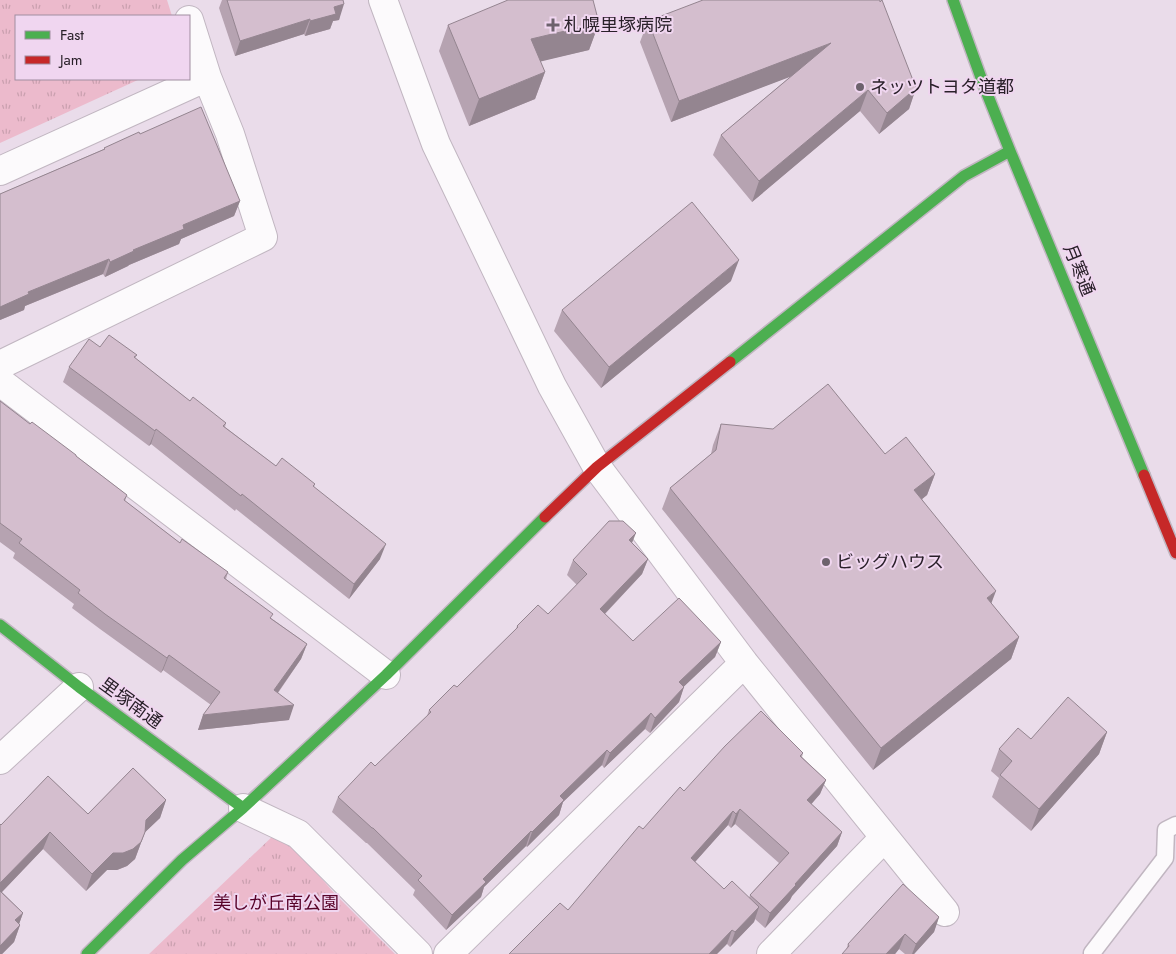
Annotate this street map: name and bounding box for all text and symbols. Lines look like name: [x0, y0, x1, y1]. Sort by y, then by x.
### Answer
place label: 札幌里塚病院: [564, 12, 672, 38]
legend: [15, 15, 190, 80]
marker: 札幌里塚病院: [546, 18, 560, 32]
text: Fast: [60, 24, 84, 46]
text: Jam: [58, 49, 83, 71]
place label: ネッツトヨタ道都: [870, 74, 1014, 100]
marker: ネッツトヨタ道都: [854, 81, 866, 93]
street label: 月寒通: [1057, 240, 1101, 300]
place label: ビッグハウス: [836, 549, 944, 575]
marker: ビッグハウス: [820, 556, 832, 568]
street label: 里塚南通: [94, 671, 168, 735]
park label: 美しが丘南公園: [213, 890, 339, 916]

